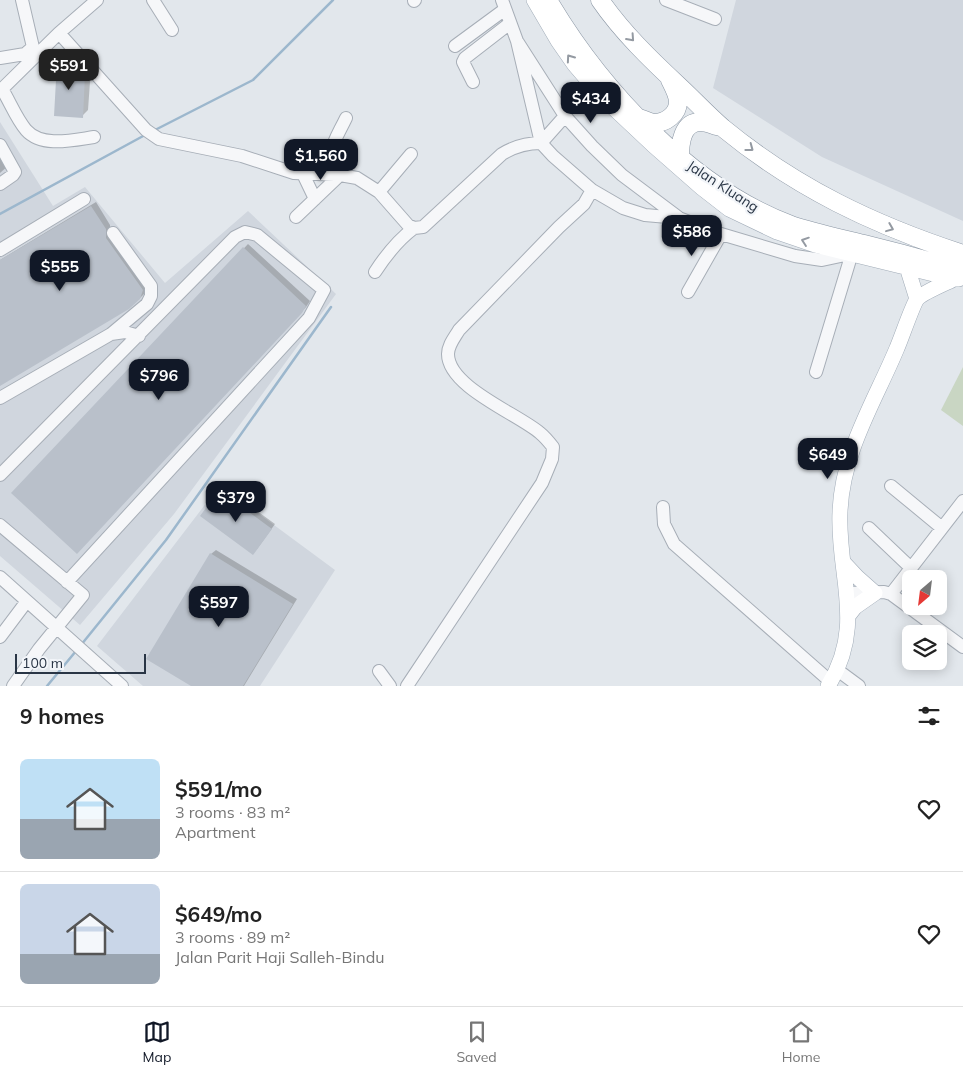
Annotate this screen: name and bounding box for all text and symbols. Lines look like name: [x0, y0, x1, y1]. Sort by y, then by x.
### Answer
one-way arrow: [625, 32, 634, 41]
pin: $591: [39, 48, 99, 91]
one-way arrow: [567, 54, 576, 64]
text: $591: [50, 55, 88, 75]
pin: $434: [561, 82, 621, 124]
text: $434: [572, 88, 610, 108]
pin: $1,560: [280, 138, 362, 181]
one-way arrow: [744, 142, 754, 151]
text: $1,560: [295, 145, 347, 165]
street label: Jalan Kluang: [684, 156, 762, 216]
pin: $586: [662, 214, 722, 257]
text: $586: [673, 221, 711, 241]
one-way arrow: [886, 222, 894, 232]
one-way arrow: [801, 237, 809, 247]
pin: $555: [30, 250, 90, 292]
text: $555: [41, 256, 79, 276]
pin: $796: [129, 358, 189, 401]
text: $796: [140, 365, 178, 385]
pin: $649: [798, 438, 858, 480]
text: $649: [809, 444, 847, 464]
pin: $379: [206, 480, 266, 523]
text: $379: [217, 487, 255, 507]
north arrow: [902, 570, 948, 615]
map controls: [902, 570, 947, 670]
pin: $597: [189, 586, 249, 628]
text: $597: [200, 592, 238, 612]
button: layers: [902, 625, 947, 670]
scale bar: [15, 651, 146, 674]
text: 100 m: [22, 654, 63, 672]
icon: filters: [915, 702, 943, 730]
text: 9 homes: [20, 703, 104, 729]
text: $591/mo: [175, 776, 262, 802]
icon: home: [60, 779, 120, 839]
icon: heart: [915, 795, 943, 823]
text: 3 rooms · 83 m²: [175, 802, 290, 822]
text: Apartment: [175, 822, 256, 842]
text: $649/mo: [175, 901, 262, 927]
icon: home: [60, 904, 120, 964]
icon: heart: [915, 920, 943, 948]
text: 3 rooms · 89 m²: [175, 927, 290, 947]
text: Jalan Parit Haji Salleh-Bindu: [175, 947, 385, 967]
tab: Map: [143, 1018, 171, 1066]
tab: Saved: [456, 1018, 497, 1066]
tab: Home: [782, 1018, 820, 1066]

